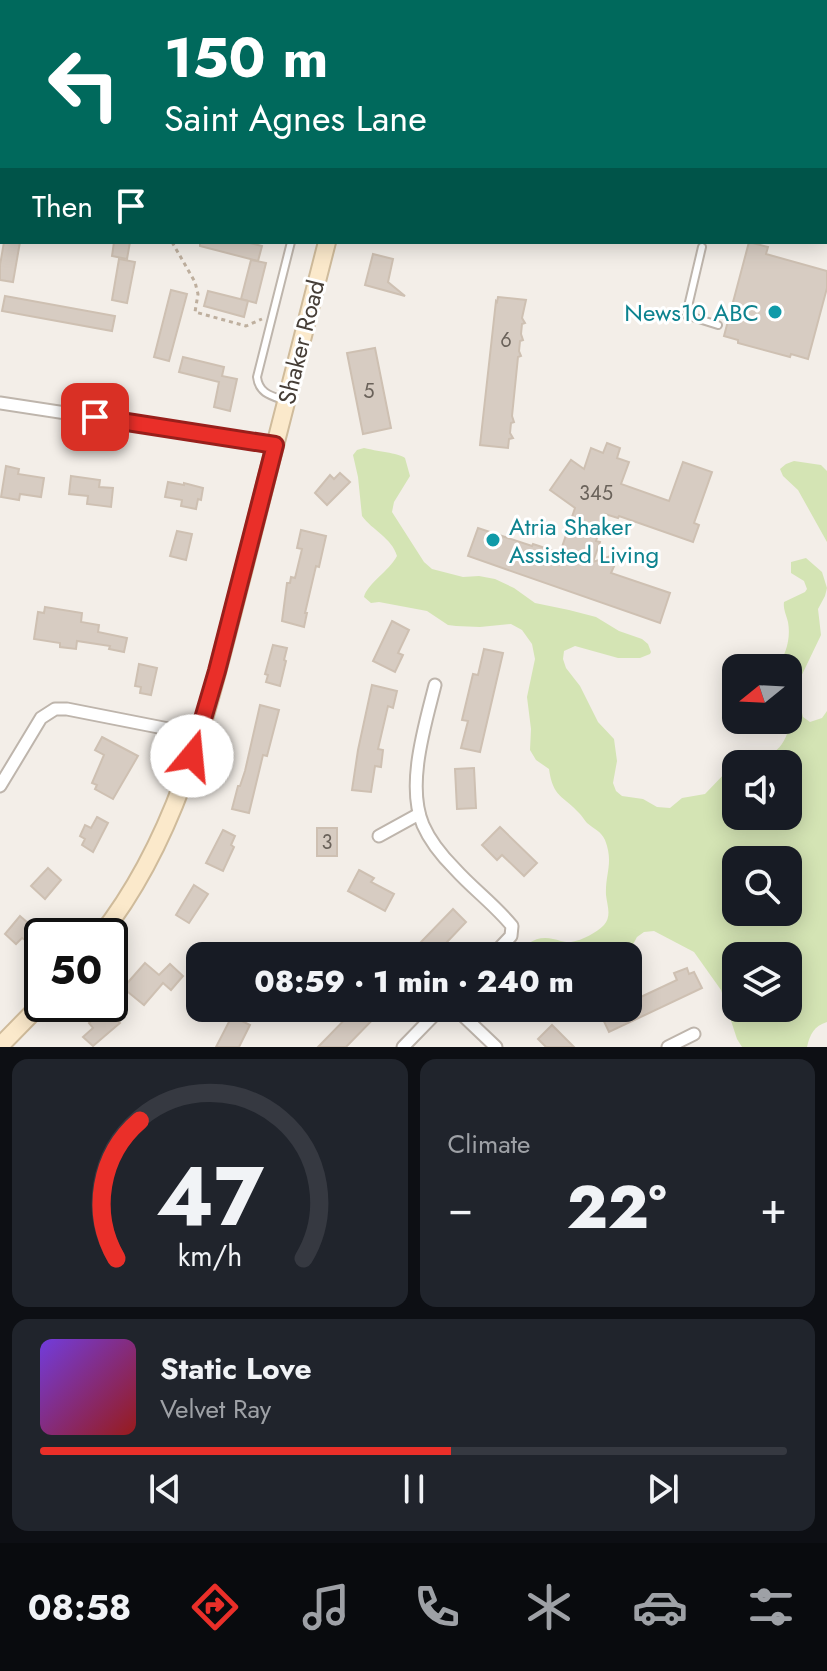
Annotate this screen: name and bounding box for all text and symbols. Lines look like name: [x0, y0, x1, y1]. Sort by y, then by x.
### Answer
text: 150 m: [164, 17, 328, 98]
icon: left: [32, 32, 136, 136]
text: Saint Agnes Lane: [164, 92, 427, 144]
icon: arrive: [109, 184, 153, 228]
text: Then: [32, 185, 93, 228]
street label: Shaker Road: [269, 276, 333, 408]
place label: News10 ABC: [624, 295, 759, 330]
marker: News10 ABC: [766, 303, 784, 321]
house number: 6: [500, 326, 512, 355]
house number: 5: [363, 377, 375, 406]
pin: [61, 383, 129, 451]
icon: arrive: [73, 395, 117, 439]
house number: 345: [579, 479, 613, 508]
place label: Atria Shaker Assisted Living: [509, 509, 659, 572]
marker: Atria Shaker Assisted Living: [484, 531, 502, 549]
north arrow: [722, 654, 802, 734]
map controls: [722, 654, 802, 1022]
position arrow: [150, 714, 234, 798]
button: sound: [722, 750, 802, 830]
house number: 3: [322, 828, 333, 857]
button: search: [722, 846, 802, 926]
speed limit sign: 50: [24, 918, 128, 1022]
button: layers: [722, 942, 802, 1022]
text: 08:59 · 1 min · 240 m: [254, 960, 574, 1003]
text: Climate: [448, 1125, 530, 1163]
text: 47: [156, 1136, 264, 1256]
text: 22°: [567, 1164, 667, 1251]
text: −: [448, 1176, 473, 1240]
text: +: [760, 1176, 787, 1240]
text: km/h: [177, 1235, 242, 1277]
text: Static Love: [160, 1347, 312, 1390]
text: Velvet Ray: [160, 1390, 271, 1428]
icon: previous: [143, 1467, 187, 1511]
icon: pause: [392, 1467, 436, 1511]
icon: next: [641, 1467, 685, 1511]
icon: directions: [187, 1579, 243, 1635]
icon: music: [298, 1579, 354, 1635]
icon: phone: [409, 1579, 465, 1635]
icon: climate: [521, 1579, 577, 1635]
icon: car: [632, 1579, 688, 1635]
icon: filters: [743, 1579, 799, 1635]
text: 08:58: [28, 1581, 131, 1633]

